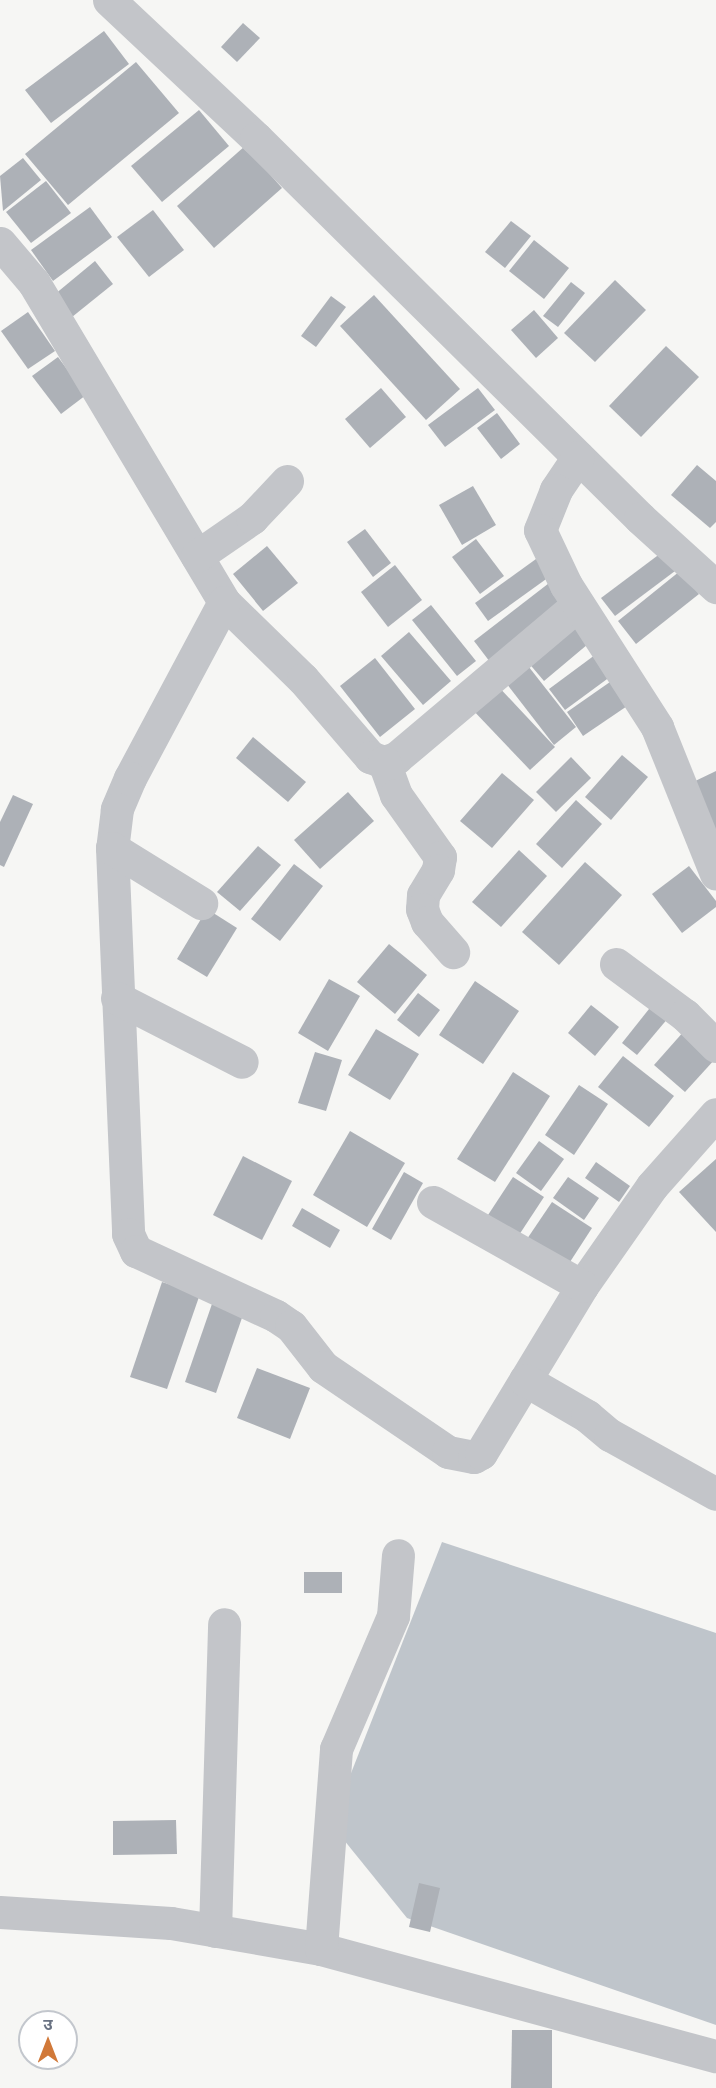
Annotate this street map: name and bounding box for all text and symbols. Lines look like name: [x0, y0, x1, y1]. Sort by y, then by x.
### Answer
north arrow: [18, 2010, 78, 2070]
text: उ: [43, 2014, 53, 2034]

